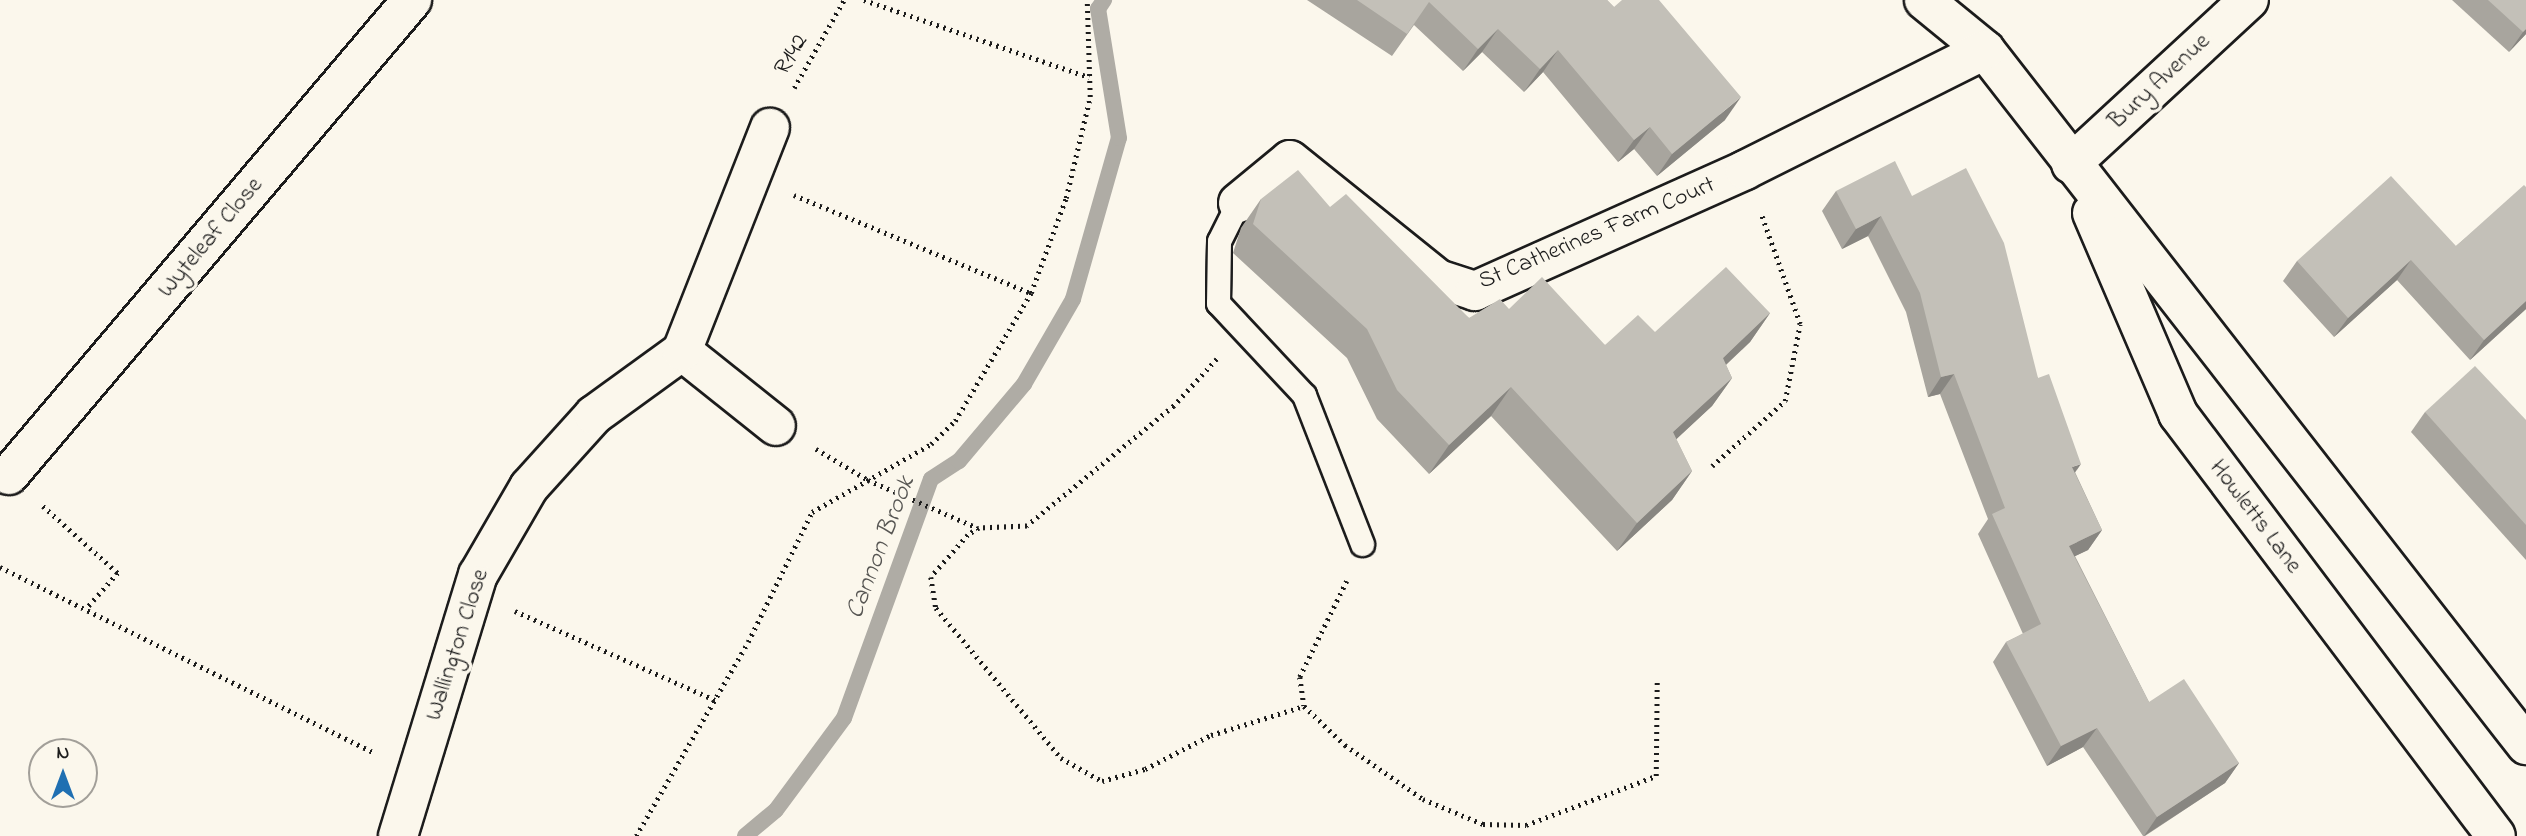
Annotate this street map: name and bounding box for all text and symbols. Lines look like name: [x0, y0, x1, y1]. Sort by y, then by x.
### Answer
street label: Bury Avenue: [2103, 28, 2217, 136]
street label: R142: [769, 29, 815, 81]
street label: St Catherines Farm Court: [1475, 171, 1719, 297]
street label: Wyteleaf Close: [152, 172, 270, 304]
street label: Howletts Lane: [2203, 454, 2307, 580]
water label: Cannon Brook: [841, 472, 923, 624]
street label: Wallington Close: [420, 566, 496, 724]
north arrow: [28, 738, 98, 808]
text: N: [57, 740, 69, 767]

